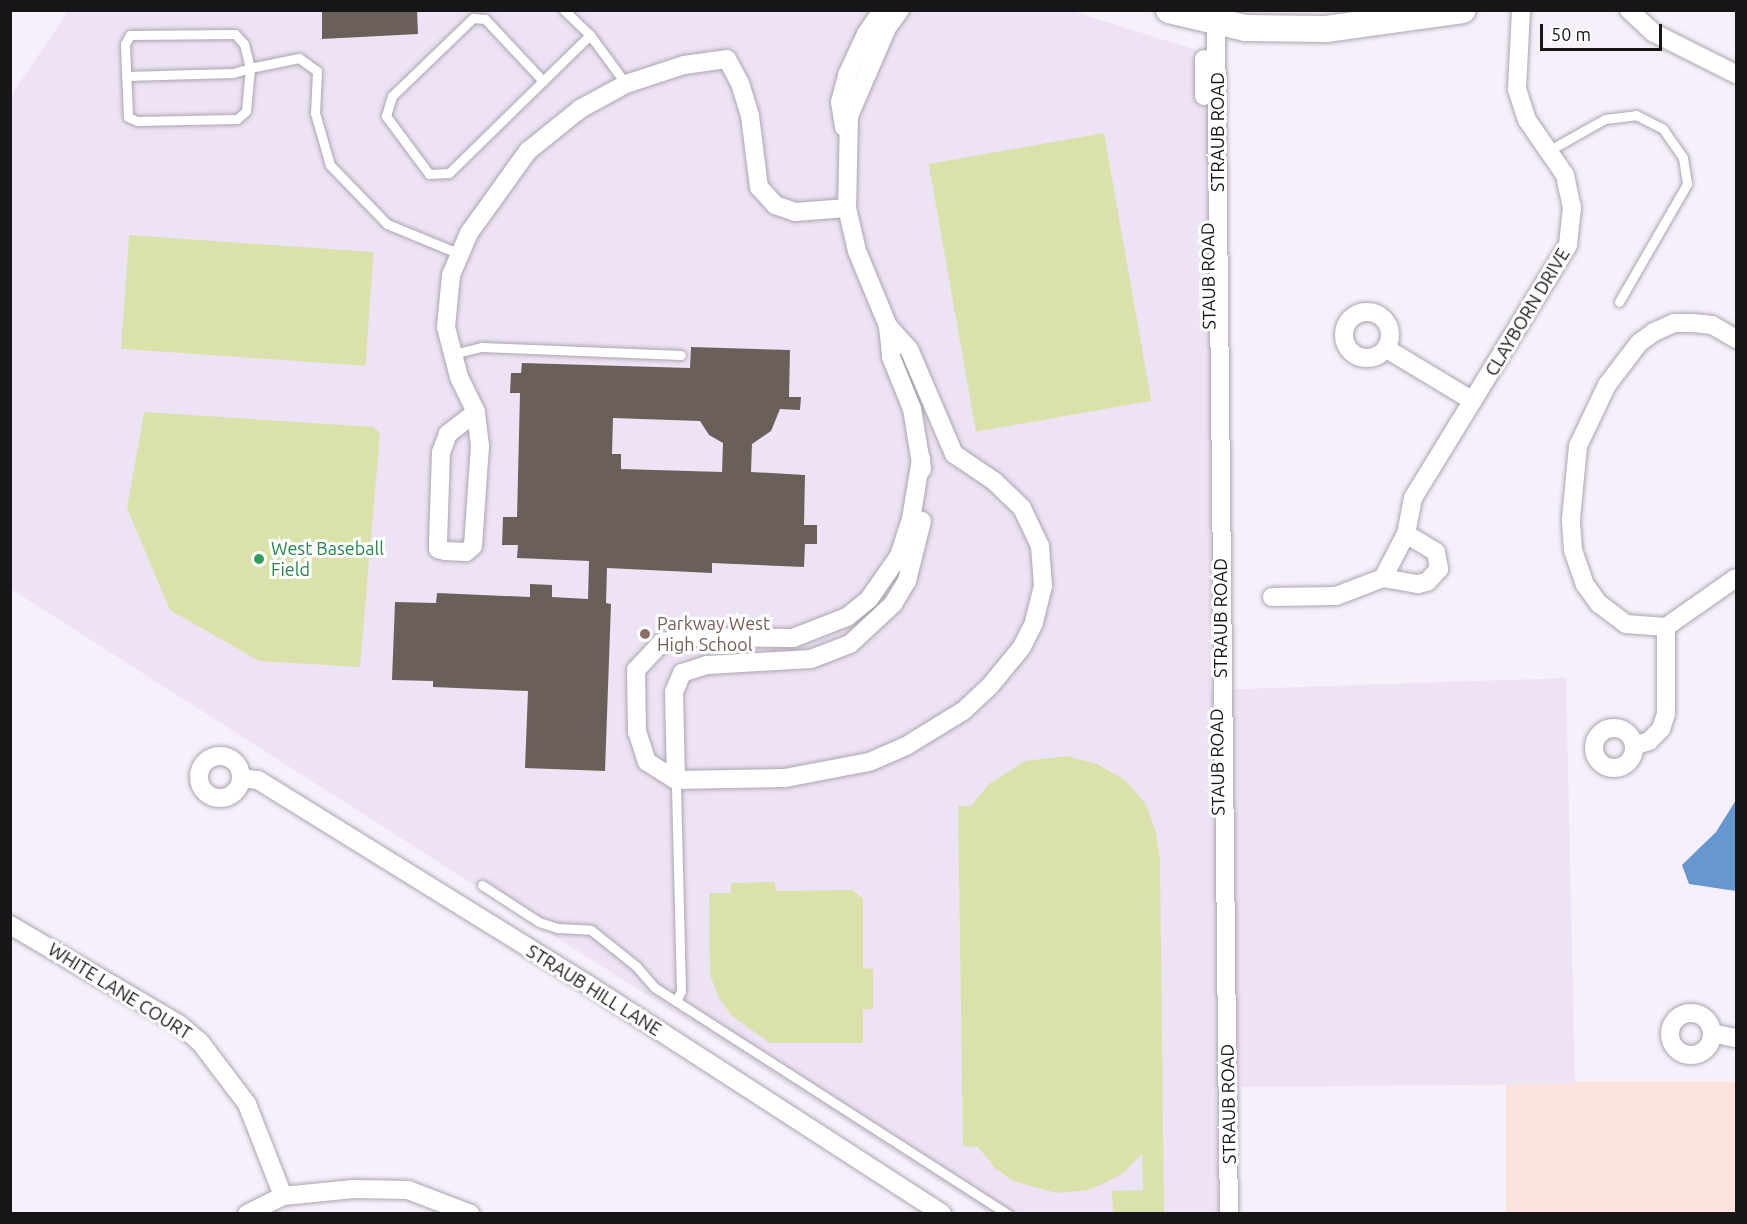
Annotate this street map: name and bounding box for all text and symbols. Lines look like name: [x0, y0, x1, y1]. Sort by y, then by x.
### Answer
scale bar: [1543, 12, 1664, 50]
text: 50 m: [1551, 24, 1591, 44]
street label: STRAUB ROAD: [1206, 72, 1228, 192]
street label: STAUB ROAD: [1196, 222, 1220, 330]
street label: CLAYBORN DRIVE: [1480, 244, 1574, 380]
place label: West Baseball Field: [271, 538, 384, 580]
marker: West Baseball Field: [252, 552, 266, 566]
street label: STRAUB ROAD: [1209, 558, 1231, 678]
place label: Parkway West High School: [657, 613, 770, 656]
marker: Parkway West High School: [638, 627, 652, 641]
street label: STAUB ROAD: [1205, 708, 1229, 816]
street label: WHITE LANE COURT: [44, 938, 196, 1044]
street label: STRAUB HILL LANE: [523, 940, 665, 1040]
street label: STRAUB ROAD: [1216, 1044, 1240, 1164]

